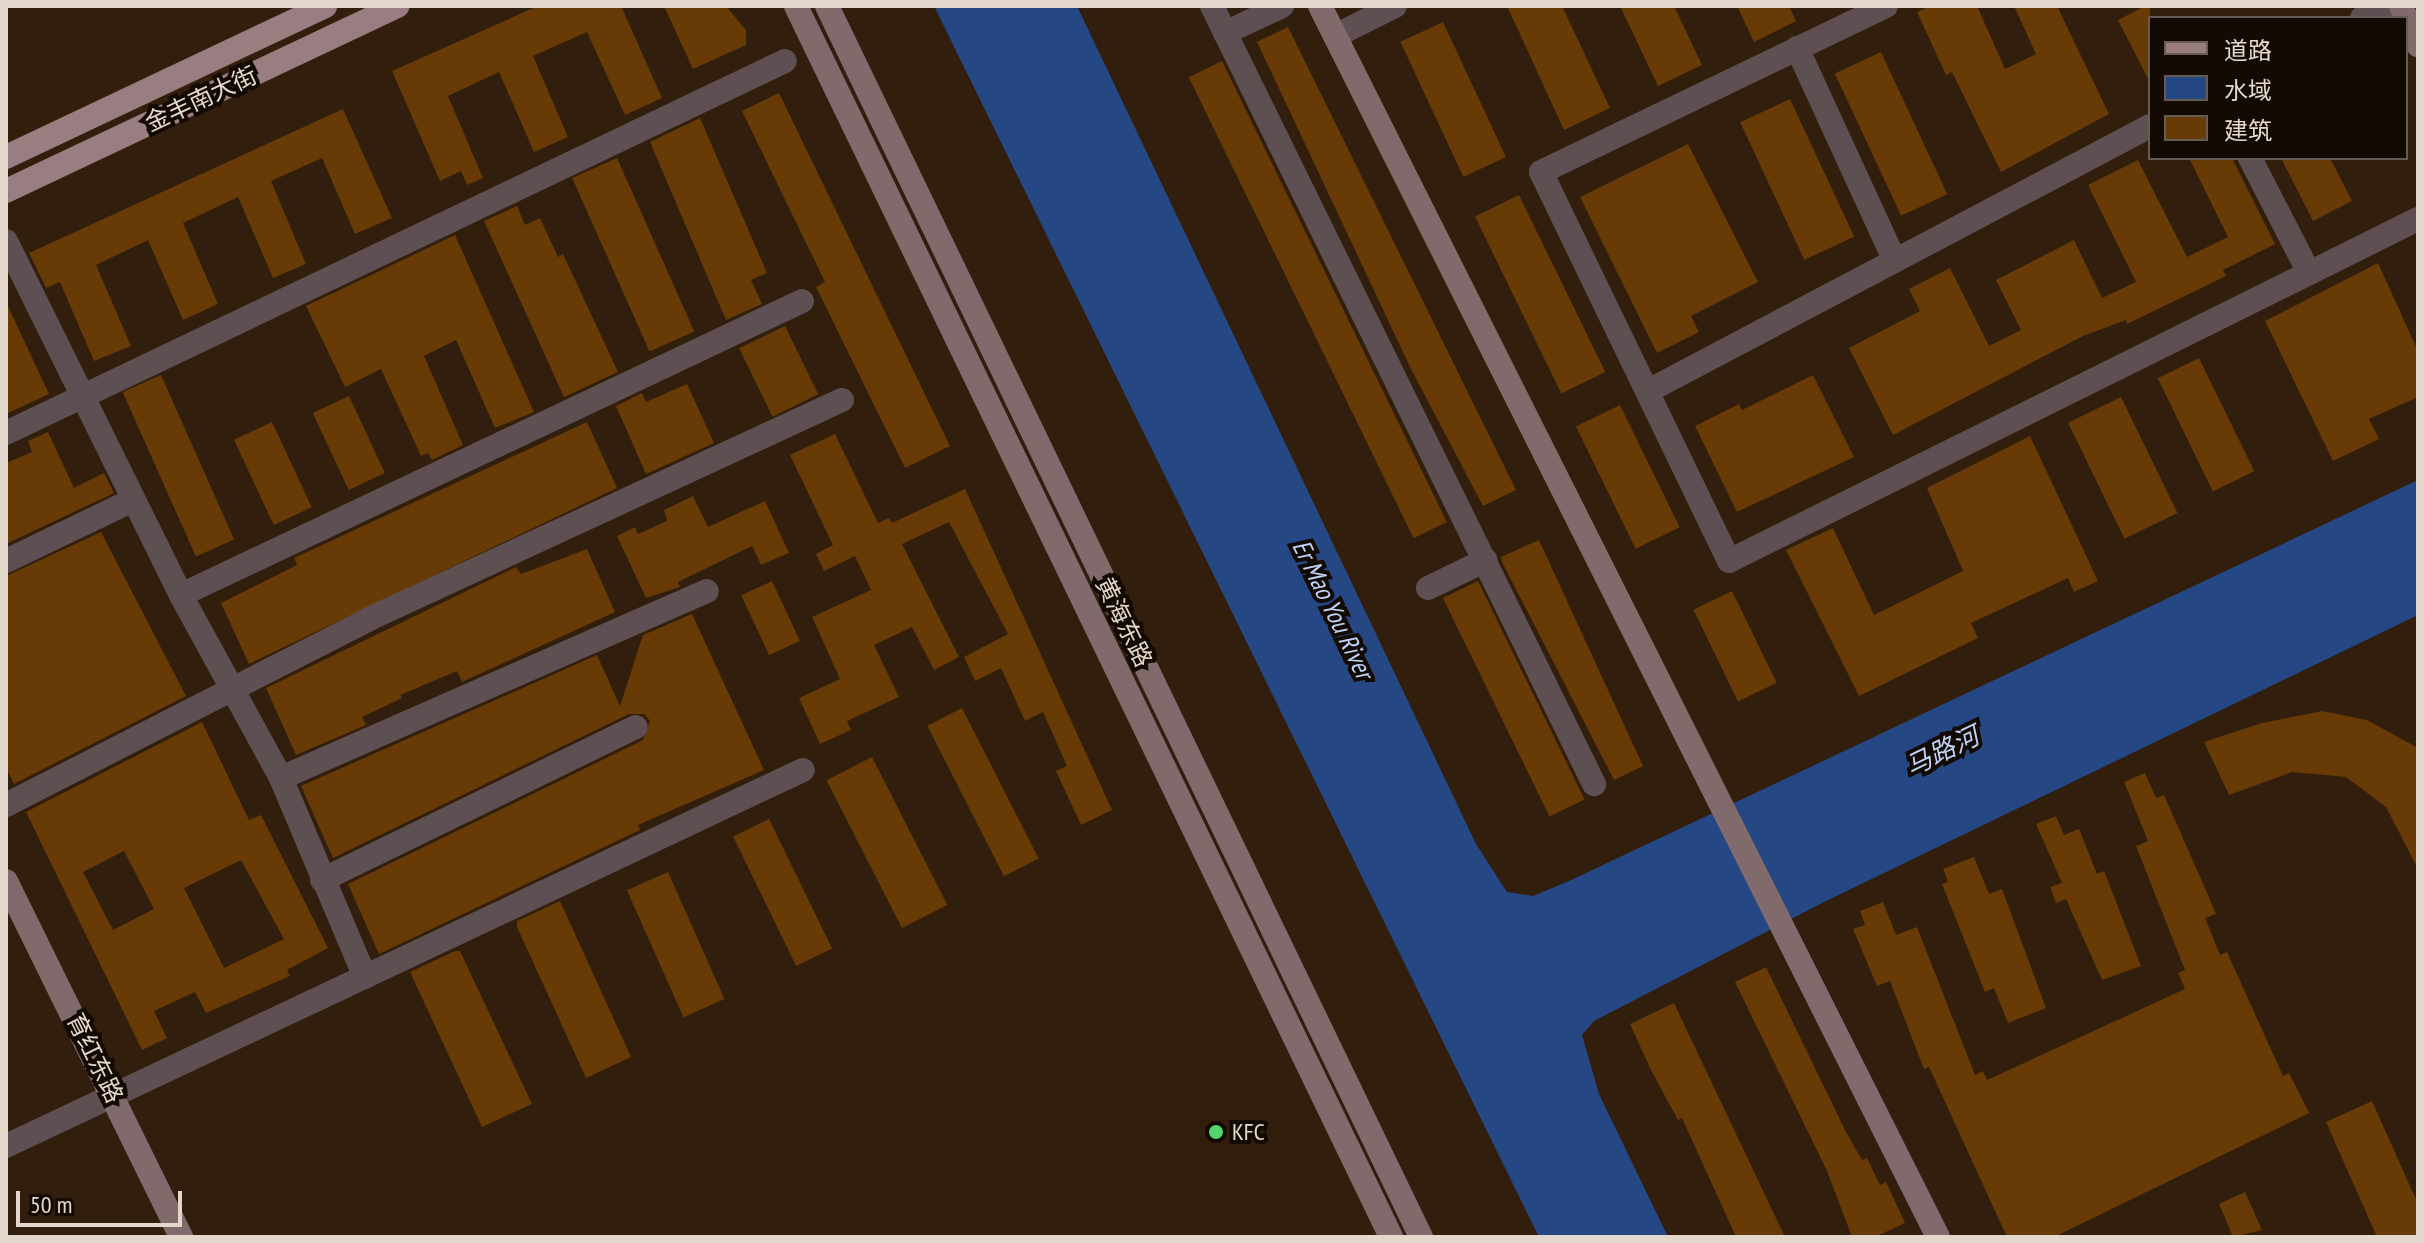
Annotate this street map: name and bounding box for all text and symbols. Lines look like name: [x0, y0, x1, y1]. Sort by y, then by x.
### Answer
legend: [2148, 16, 2408, 160]
text: 道路: [2224, 35, 2272, 66]
street label: 金丰南大街: [141, 61, 261, 137]
text: 水域: [2224, 75, 2272, 106]
text: 建筑: [2224, 115, 2272, 146]
water label: Er Mao You River: [1286, 534, 1380, 684]
street label: 黄海东路: [1090, 573, 1158, 671]
water label: 马路河: [1900, 720, 1984, 782]
street label: 育红东路: [61, 1009, 129, 1107]
place label: KFC: [1232, 1118, 1265, 1146]
marker: KFC: [1207, 1123, 1225, 1141]
scale bar: [20, 1175, 186, 1225]
text: 50 m: [30, 1189, 72, 1220]

